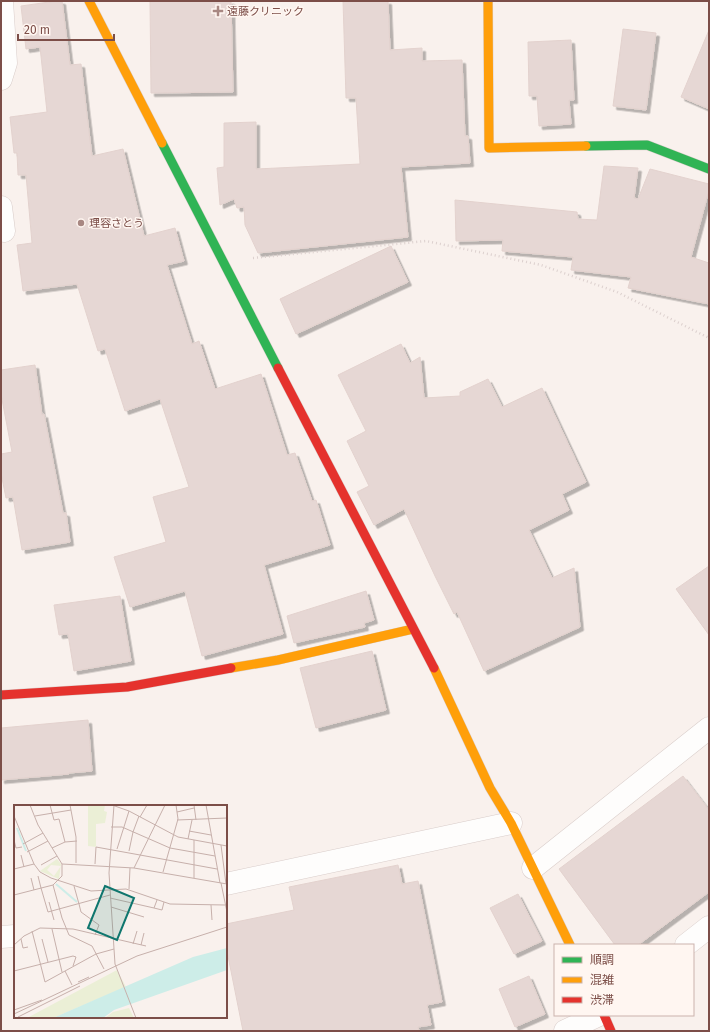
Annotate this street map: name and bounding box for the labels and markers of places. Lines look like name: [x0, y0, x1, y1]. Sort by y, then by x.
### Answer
marker: 遠藤クリニック: [212, 5, 224, 17]
place label: 遠藤クリニック: [227, 5, 304, 18]
place label: 理容さとう: [89, 217, 144, 230]
marker: 理容さとう: [76, 218, 86, 228]

